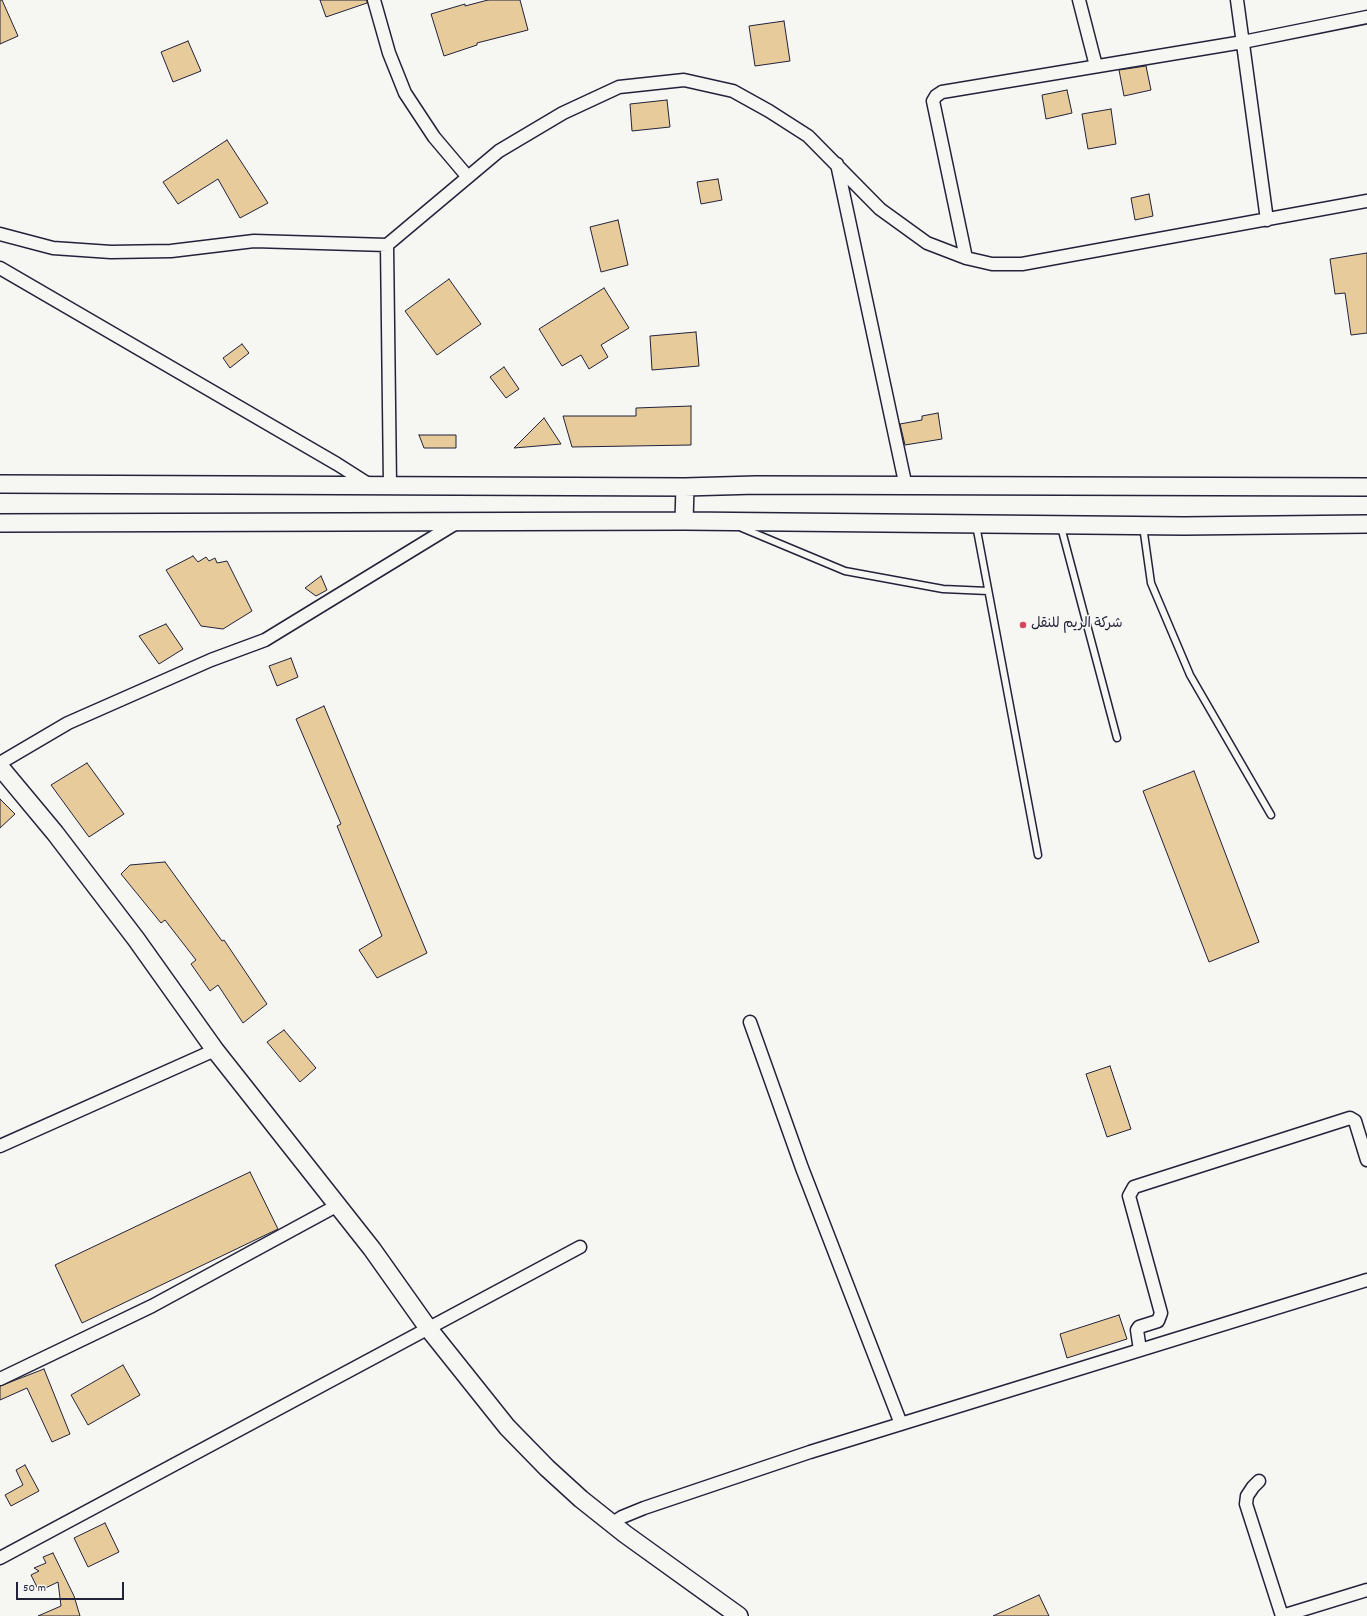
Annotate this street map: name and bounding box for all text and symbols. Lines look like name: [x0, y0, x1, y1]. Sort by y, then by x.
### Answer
place label: شركة الريم للنقل: [1031, 617, 1122, 633]
marker: شركة الريم للنقل: [1018, 620, 1028, 630]
scale bar: [18, 1574, 126, 1600]
text: 50 m: [23, 1580, 46, 1597]

